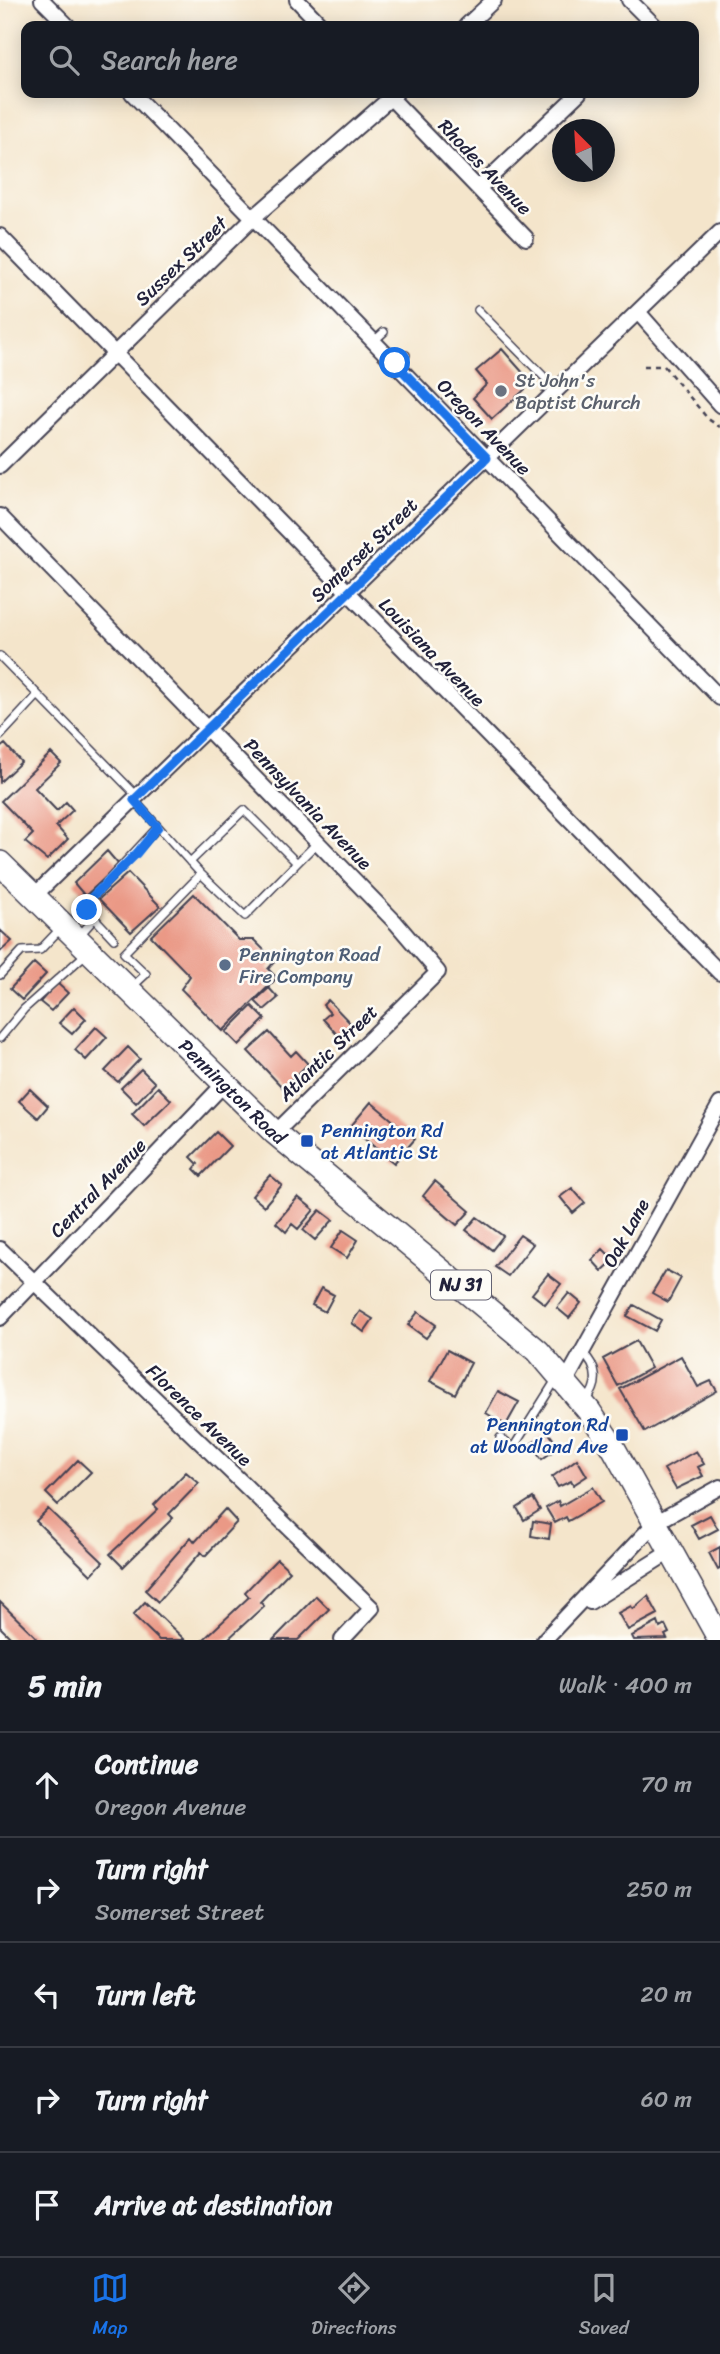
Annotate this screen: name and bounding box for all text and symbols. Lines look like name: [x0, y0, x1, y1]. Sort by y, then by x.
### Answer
search box: [21, 21, 699, 98]
text: Search here: [101, 37, 238, 83]
icon: search: [45, 41, 83, 79]
street label: Rhodes Avenue: [430, 111, 540, 223]
north arrow: [552, 119, 615, 182]
street label: Sussex Street: [127, 207, 236, 314]
route start: [379, 347, 410, 378]
place label: St John's Baptist Church: [515, 364, 640, 419]
street label: Oregon Avenue: [429, 371, 539, 484]
marker: St John's Baptist Church: [493, 383, 509, 399]
street label: Somerset Street: [302, 490, 426, 610]
street label: Louisiana Avenue: [371, 589, 493, 715]
street label: Pennsylvania Avenue: [236, 730, 380, 878]
route end: [71, 894, 102, 925]
place label: Pennington Road Fire Company: [239, 938, 382, 993]
marker: Pennington Road Fire Company: [217, 957, 233, 973]
street label: Atlantic Street: [270, 996, 386, 1110]
street label: Pennington Road: [171, 1030, 296, 1154]
place label: Pennington Rd at Atlantic St: [321, 1114, 444, 1169]
street label: Central Avenue: [41, 1130, 155, 1246]
marker: Pennington Rd at Atlantic St: [299, 1133, 315, 1149]
street label: Oak Lane: [593, 1192, 659, 1274]
road number: NJ 31: [431, 1270, 491, 1300]
street label: Florence Avenue: [138, 1355, 260, 1475]
place label: Pennington Rd at Woodland Ave: [470, 1408, 610, 1463]
marker: Pennington Rd at Woodland Ave: [614, 1427, 630, 1443]
text: 5 min: [28, 1659, 102, 1713]
text: Walk · 400 m: [559, 1665, 692, 1706]
text: Continue: [95, 1741, 198, 1787]
text: 70 m: [641, 1764, 692, 1805]
icon: ahead: [28, 1766, 66, 1804]
text: Oregon Avenue: [95, 1787, 246, 1828]
text: Turn right: [95, 1846, 208, 1892]
text: 250 m: [626, 1869, 692, 1910]
icon: right: [28, 1871, 66, 1909]
text: Somerset Street: [95, 1892, 264, 1933]
text: Turn left: [95, 1972, 195, 2018]
text: 20 m: [641, 1974, 692, 2015]
icon: left: [28, 1976, 66, 2014]
text: Turn right: [95, 2077, 208, 2123]
text: 60 m: [641, 2079, 692, 2120]
icon: right: [28, 2081, 66, 2119]
text: Arrive at destination: [95, 2182, 332, 2228]
icon: arrive: [28, 2186, 66, 2224]
tab: Map: [91, 2269, 129, 2344]
tab: Directions: [311, 2269, 397, 2344]
tab: Saved: [579, 2269, 629, 2344]

